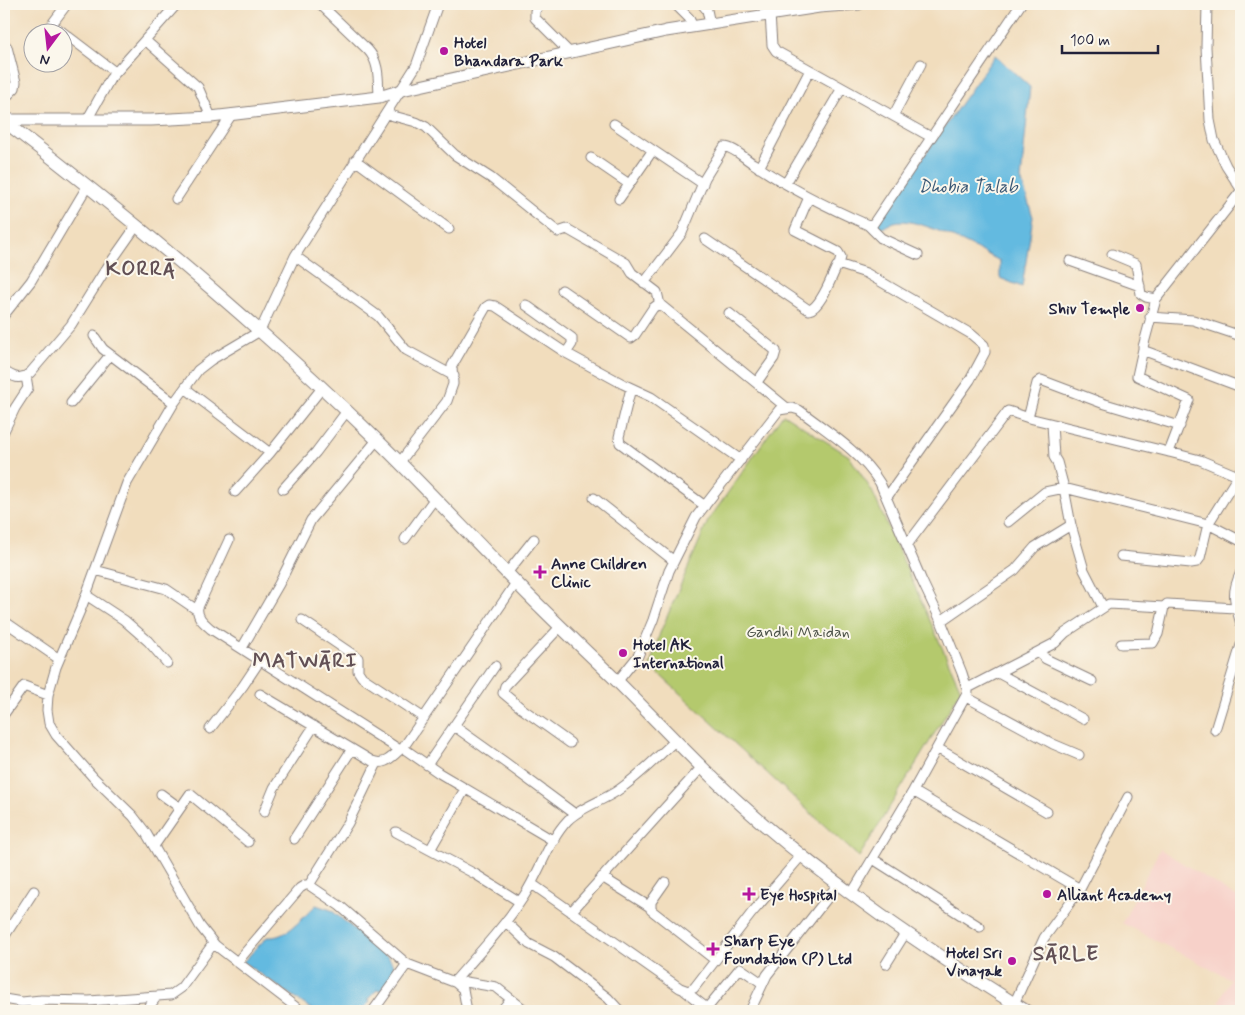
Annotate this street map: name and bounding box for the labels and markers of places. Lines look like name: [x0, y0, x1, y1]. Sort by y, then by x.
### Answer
place label: Hotel Bhandara Park: [454, 33, 564, 72]
marker: Hotel Bhandara Park: [438, 45, 450, 57]
place label: Shiv Temple: [1049, 299, 1130, 320]
marker: Shiv Temple: [1134, 302, 1146, 314]
place label: Anne Children Clinic: [551, 554, 647, 593]
marker: Anne Children Clinic: [533, 565, 547, 579]
place label: Hotel AK International: [633, 635, 724, 674]
marker: Hotel AK International: [617, 647, 629, 659]
place label: Eye Hospital: [760, 885, 837, 906]
place label: Alliant Academy: [1057, 885, 1171, 906]
marker: Eye Hospital: [742, 887, 756, 901]
marker: Alliant Academy: [1041, 888, 1053, 900]
place label: Sharp Eye Foundation (P) Ltd: [724, 931, 852, 970]
marker: Sharp Eye Foundation (P) Ltd: [706, 942, 720, 956]
place label: Hotel Sri Vinayak: [946, 943, 1002, 982]
marker: Hotel Sri Vinayak: [1006, 955, 1018, 967]

